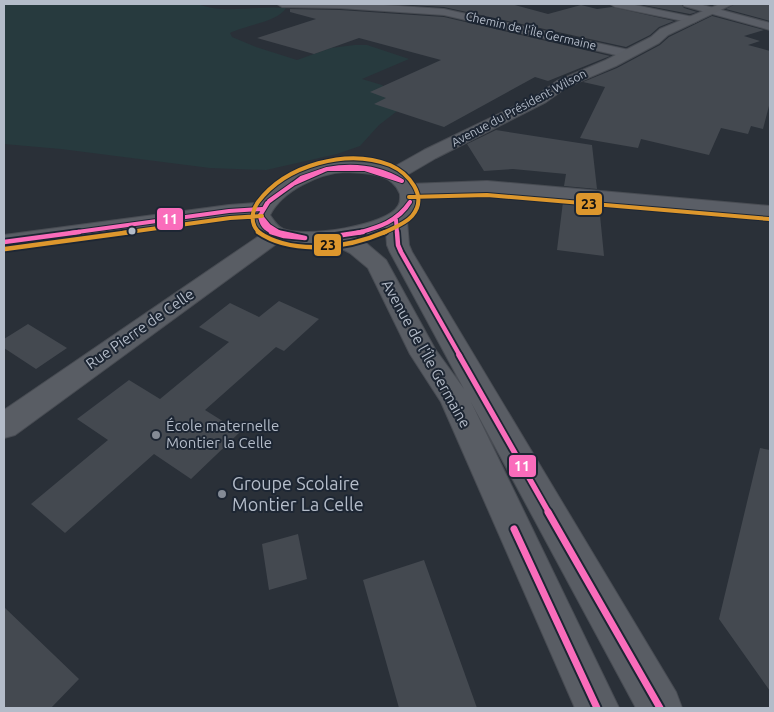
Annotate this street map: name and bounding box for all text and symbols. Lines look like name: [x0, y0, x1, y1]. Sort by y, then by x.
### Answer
street label: Chemin de l'Île Germaine: [464, 9, 598, 52]
street label: Avenue du Président Wilson: [449, 66, 588, 149]
line badge: 23: [575, 192, 603, 216]
text: 23: [581, 196, 597, 212]
line badge: 11: [156, 207, 184, 231]
text: 11: [162, 211, 178, 227]
unlabelled marker: [127, 226, 137, 236]
line badge: 23: [313, 233, 342, 257]
text: 23: [320, 237, 336, 253]
street label: Avenue de l'Île Germaine: [379, 277, 474, 431]
street label: Rue Pierre de Celle: [83, 285, 197, 372]
place label: École maternelle Montier la Celle: [166, 417, 279, 451]
marker: École maternelle Montier la Celle: [150, 429, 162, 441]
line badge: 11: [508, 454, 537, 478]
text: 11: [514, 458, 530, 474]
place label: Groupe Scolaire Montier La Celle: [232, 473, 364, 514]
marker: Groupe Scolaire Montier La Celle: [216, 488, 228, 500]

